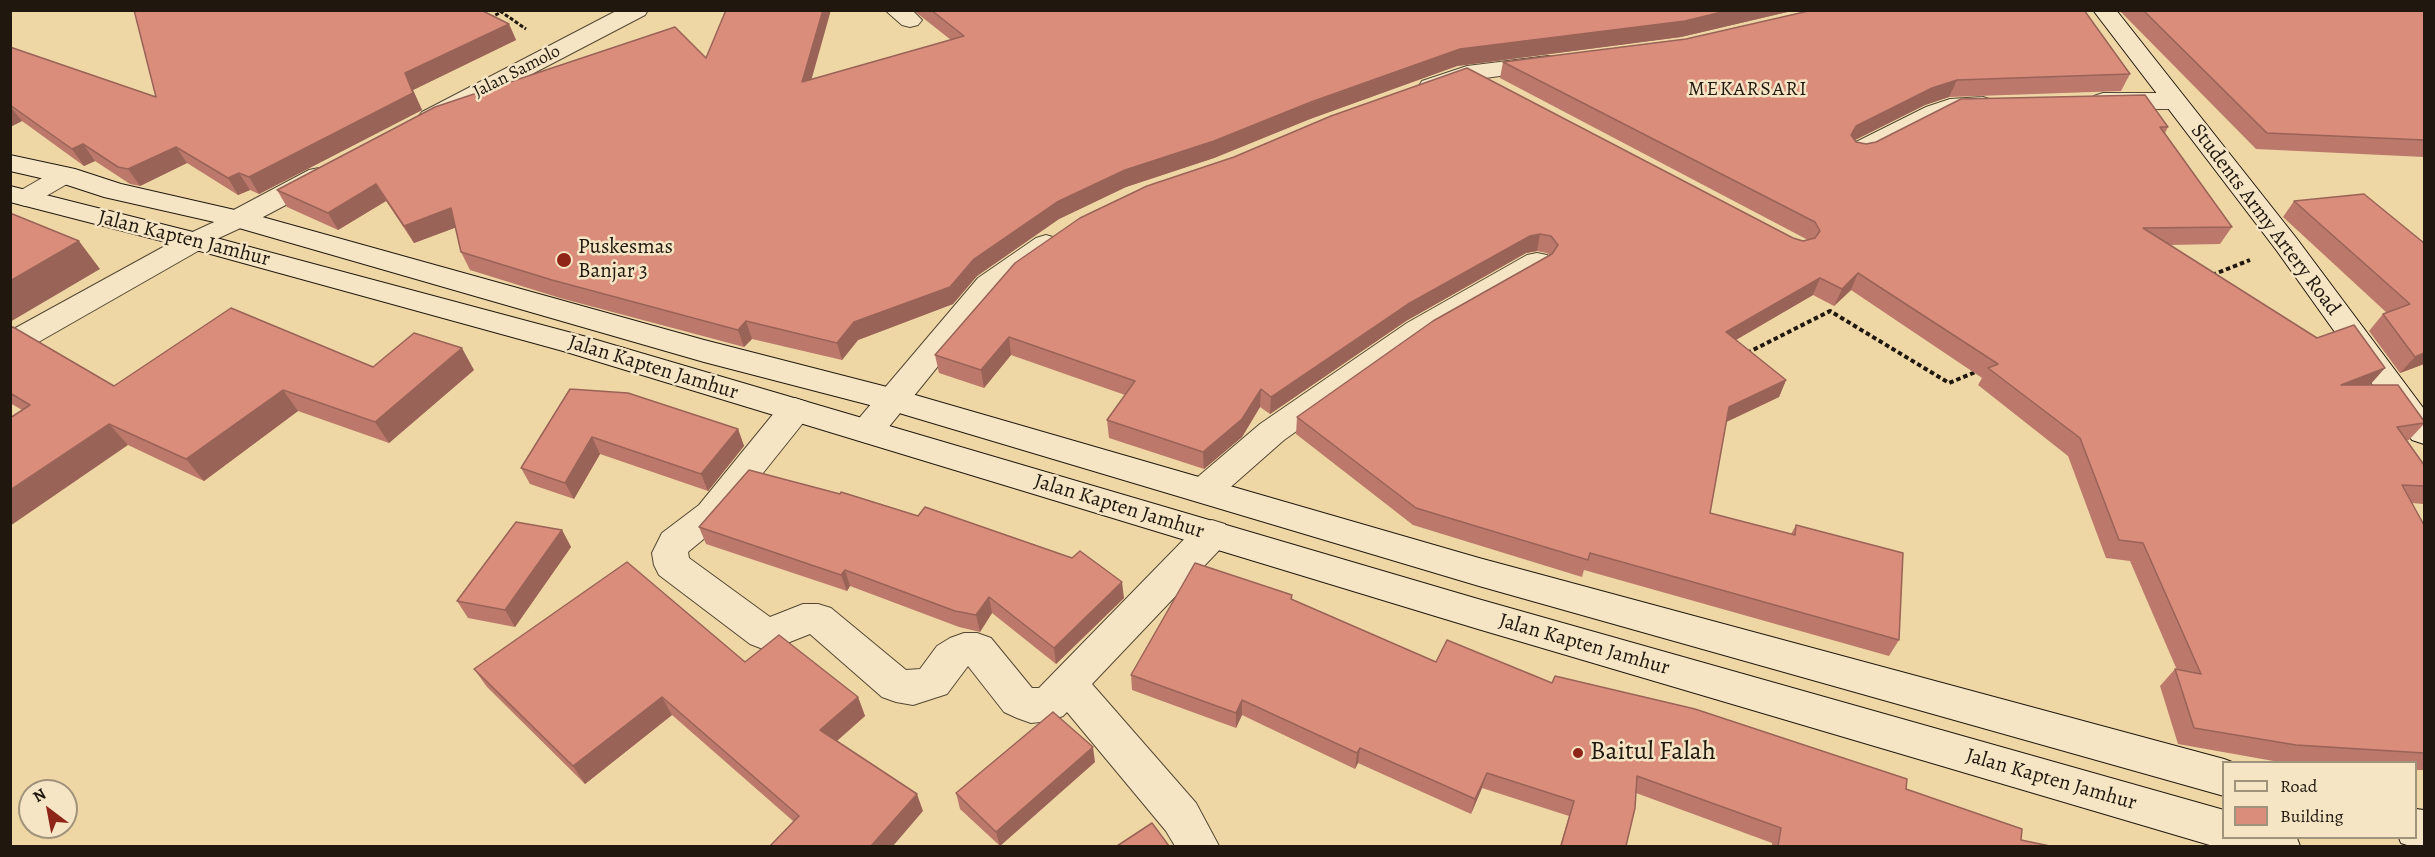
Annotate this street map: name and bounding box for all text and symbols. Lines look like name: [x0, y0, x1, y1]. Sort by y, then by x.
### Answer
street label: Jalan Samolo: [470, 41, 564, 103]
district label: MEKARSARI: [1688, 78, 1808, 102]
street label: Students Army Artery Road: [2185, 119, 2345, 321]
street label: Jalan Kapten Jamhur: [95, 205, 273, 273]
place label: Puskesmas Banjar 3: [578, 235, 673, 285]
marker: Puskesmas Banjar 3: [555, 251, 573, 269]
street label: Jalan Kapten Jamhur: [565, 330, 741, 406]
street label: Jalan Kapten Jamhur: [1031, 469, 1207, 545]
street label: Jalan Kapten Jamhur: [1496, 609, 1672, 681]
place label: Baitul Falah: [1590, 737, 1716, 769]
street label: Jalan Kapten Jamhur: [1963, 744, 2139, 816]
marker: Baitul Falah: [1571, 746, 1585, 760]
legend: [2222, 761, 2417, 839]
text: Road: [2280, 774, 2317, 798]
north arrow: [18, 779, 78, 839]
text: N: [29, 783, 50, 808]
text: Building: [2280, 804, 2344, 828]

